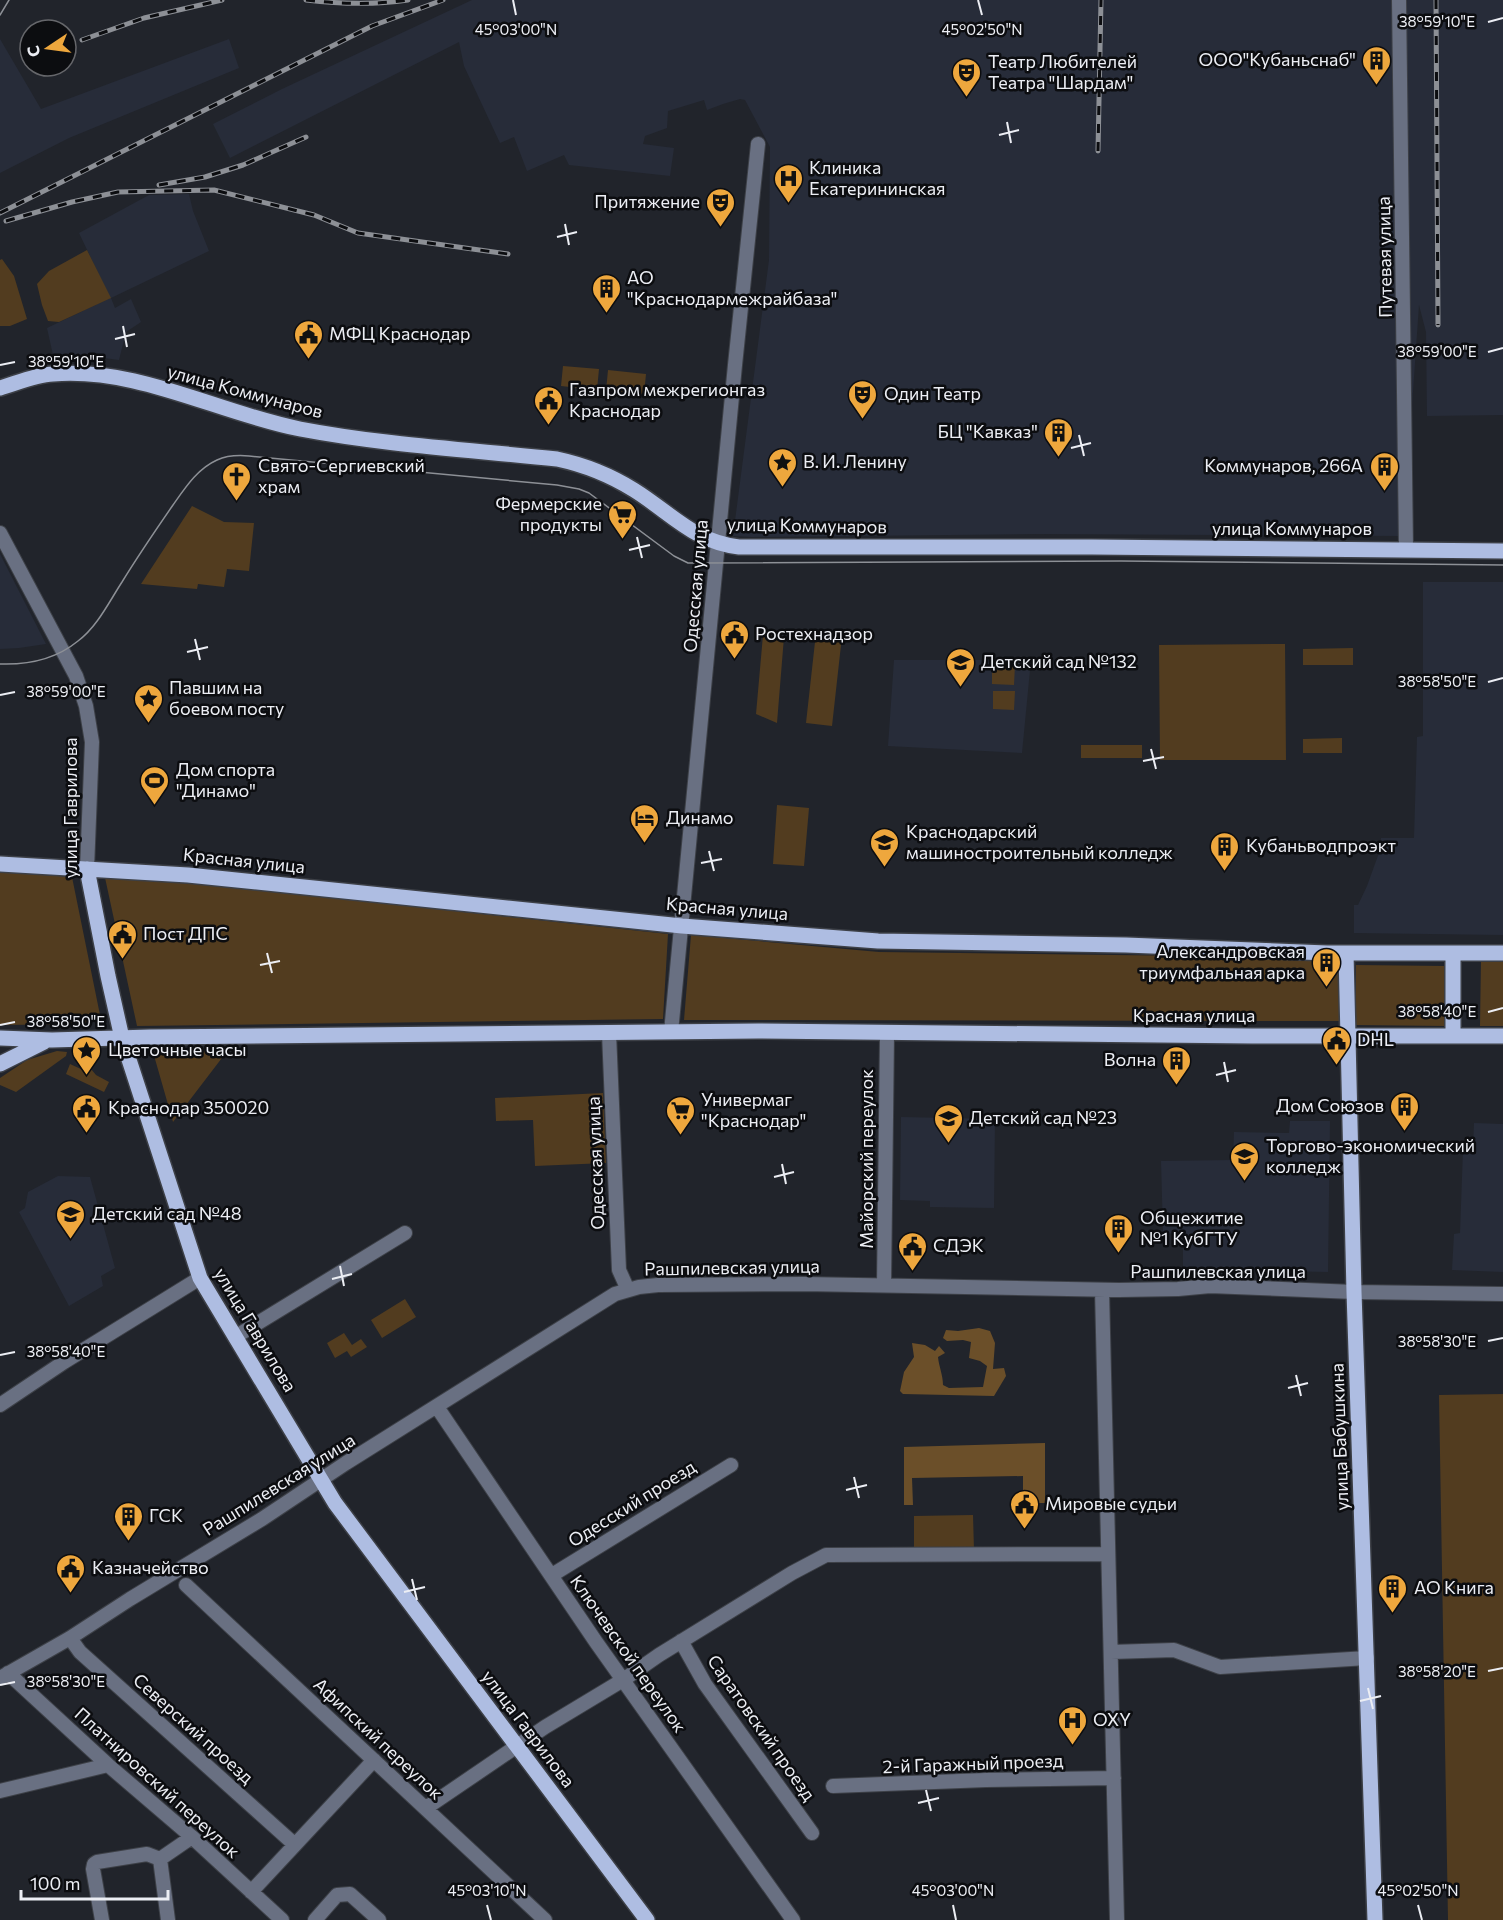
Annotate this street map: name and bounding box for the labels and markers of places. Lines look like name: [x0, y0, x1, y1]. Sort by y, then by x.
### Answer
building icon: ООО"Кубаньснаб": [1361, 44, 1393, 86]
place label: ООО"Кубаньснаб": [1199, 48, 1356, 70]
place label: Театр Любителей Театра "Шардам": [988, 50, 1137, 93]
theatre icon: Театр Любителей Театра "Шардам": [951, 56, 983, 98]
place label: Клиника Екатерининская: [809, 156, 945, 199]
hospital icon: Клиника Екатерининская: [772, 162, 804, 204]
theatre icon: Притяжение: [705, 186, 737, 228]
place label: Притяжение: [594, 190, 700, 212]
place label: АО "Краснодармежрайбаза": [627, 266, 838, 309]
building icon: АО "Краснодармежрайбаза": [590, 272, 622, 314]
public building icon: МФЦ Краснодар: [292, 318, 324, 360]
place label: МФЦ Краснодар: [329, 322, 471, 344]
place label: Газпром межрегионгаз Краснодар: [569, 378, 765, 421]
theatre icon: Один Театр: [847, 378, 879, 420]
place label: Один Театр: [884, 382, 981, 404]
public building icon: Газпром межрегионгаз Краснодар: [532, 384, 564, 426]
building icon: БЦ "Кавказ": [1043, 416, 1075, 458]
place label: БЦ "Кавказ": [937, 420, 1038, 442]
place icon: В. И. Ленину: [766, 446, 798, 488]
place label: В. И. Ленину: [803, 450, 907, 472]
building icon: Коммунаров, 266А: [1368, 450, 1400, 492]
place label: Свято-Сергиевский храм: [258, 454, 425, 497]
place label: Коммунаров, 266А: [1204, 454, 1363, 476]
church icon: Свято-Сергиевский храм: [221, 460, 253, 502]
place label: Фермерские продукты: [495, 492, 602, 535]
supermarket icon: Фермерские продукты: [607, 498, 639, 540]
public building icon: Ростехнадзор: [718, 618, 750, 660]
place label: Ростехнадзор: [755, 622, 873, 644]
school or university icon: Детский сад №132: [944, 646, 976, 688]
place label: Детский сад №132: [981, 650, 1137, 672]
place label: Павшим на боевом посту: [169, 676, 284, 719]
place icon: Павшим на боевом посту: [132, 682, 164, 724]
place label: Дом спорта "Динамо": [176, 758, 275, 801]
sports icon: Дом спорта "Динамо": [139, 764, 171, 806]
hotel icon: Динамо: [629, 802, 661, 844]
place label: Динамо: [666, 806, 734, 828]
place label: Краснодарский машиностроительный колледж: [906, 820, 1173, 863]
school or university icon: Краснодарский машиностроительный колледж: [869, 826, 901, 868]
building icon: Кубаньводпроэкт: [1209, 830, 1241, 872]
place label: Кубаньводпроэкт: [1246, 834, 1396, 856]
public building icon: Пост ДПС: [106, 918, 138, 960]
place label: Пост ДПС: [143, 922, 228, 944]
place label: Александровская триумфальная арка: [1139, 940, 1305, 983]
building icon: Александровская триумфальная арка: [1310, 946, 1342, 988]
public building icon: DHL: [1320, 1024, 1352, 1066]
place label: DHL: [1357, 1028, 1394, 1050]
place icon: Цветочные часы: [71, 1034, 103, 1076]
place label: Цветочные часы: [108, 1038, 247, 1060]
building icon: Волна: [1161, 1044, 1193, 1086]
place label: Волна: [1104, 1048, 1156, 1070]
place label: Универмаг "Краснодар": [701, 1088, 806, 1131]
building icon: Дом Союзов: [1389, 1090, 1421, 1132]
public building icon: Краснодар 350020: [71, 1092, 103, 1134]
supermarket icon: Универмаг "Краснодар": [664, 1094, 696, 1136]
place label: Дом Союзов: [1276, 1094, 1384, 1116]
place label: Краснодар 350020: [108, 1096, 269, 1118]
school or university icon: Детский сад №23: [932, 1102, 964, 1144]
place label: Детский сад №23: [969, 1106, 1117, 1128]
place label: Торгово-экономический колледж: [1266, 1134, 1475, 1177]
school or university icon: Торгово-экономический колледж: [1229, 1140, 1261, 1182]
school or university icon: Детский сад №48: [55, 1198, 87, 1240]
place label: Детский сад №48: [92, 1202, 242, 1224]
place label: Общежитие №1 КубГТУ: [1140, 1206, 1243, 1249]
building icon: Общежитие №1 КубГТУ: [1103, 1212, 1135, 1254]
public building icon: СДЭК: [896, 1230, 928, 1272]
place label: СДЭК: [933, 1234, 984, 1256]
public building icon: Мировые судьи: [1008, 1488, 1040, 1530]
place label: Мировые судьи: [1045, 1492, 1177, 1514]
building icon: ГСК: [112, 1500, 144, 1542]
place label: ГСК: [149, 1504, 183, 1526]
public building icon: Казначейство: [55, 1552, 87, 1594]
place label: Казначейство: [92, 1556, 209, 1578]
building icon: АО Книга: [1377, 1572, 1409, 1614]
place label: АО Книга: [1414, 1576, 1494, 1598]
hospital icon: OXY: [1056, 1704, 1088, 1746]
place label: OXY: [1093, 1708, 1131, 1730]

